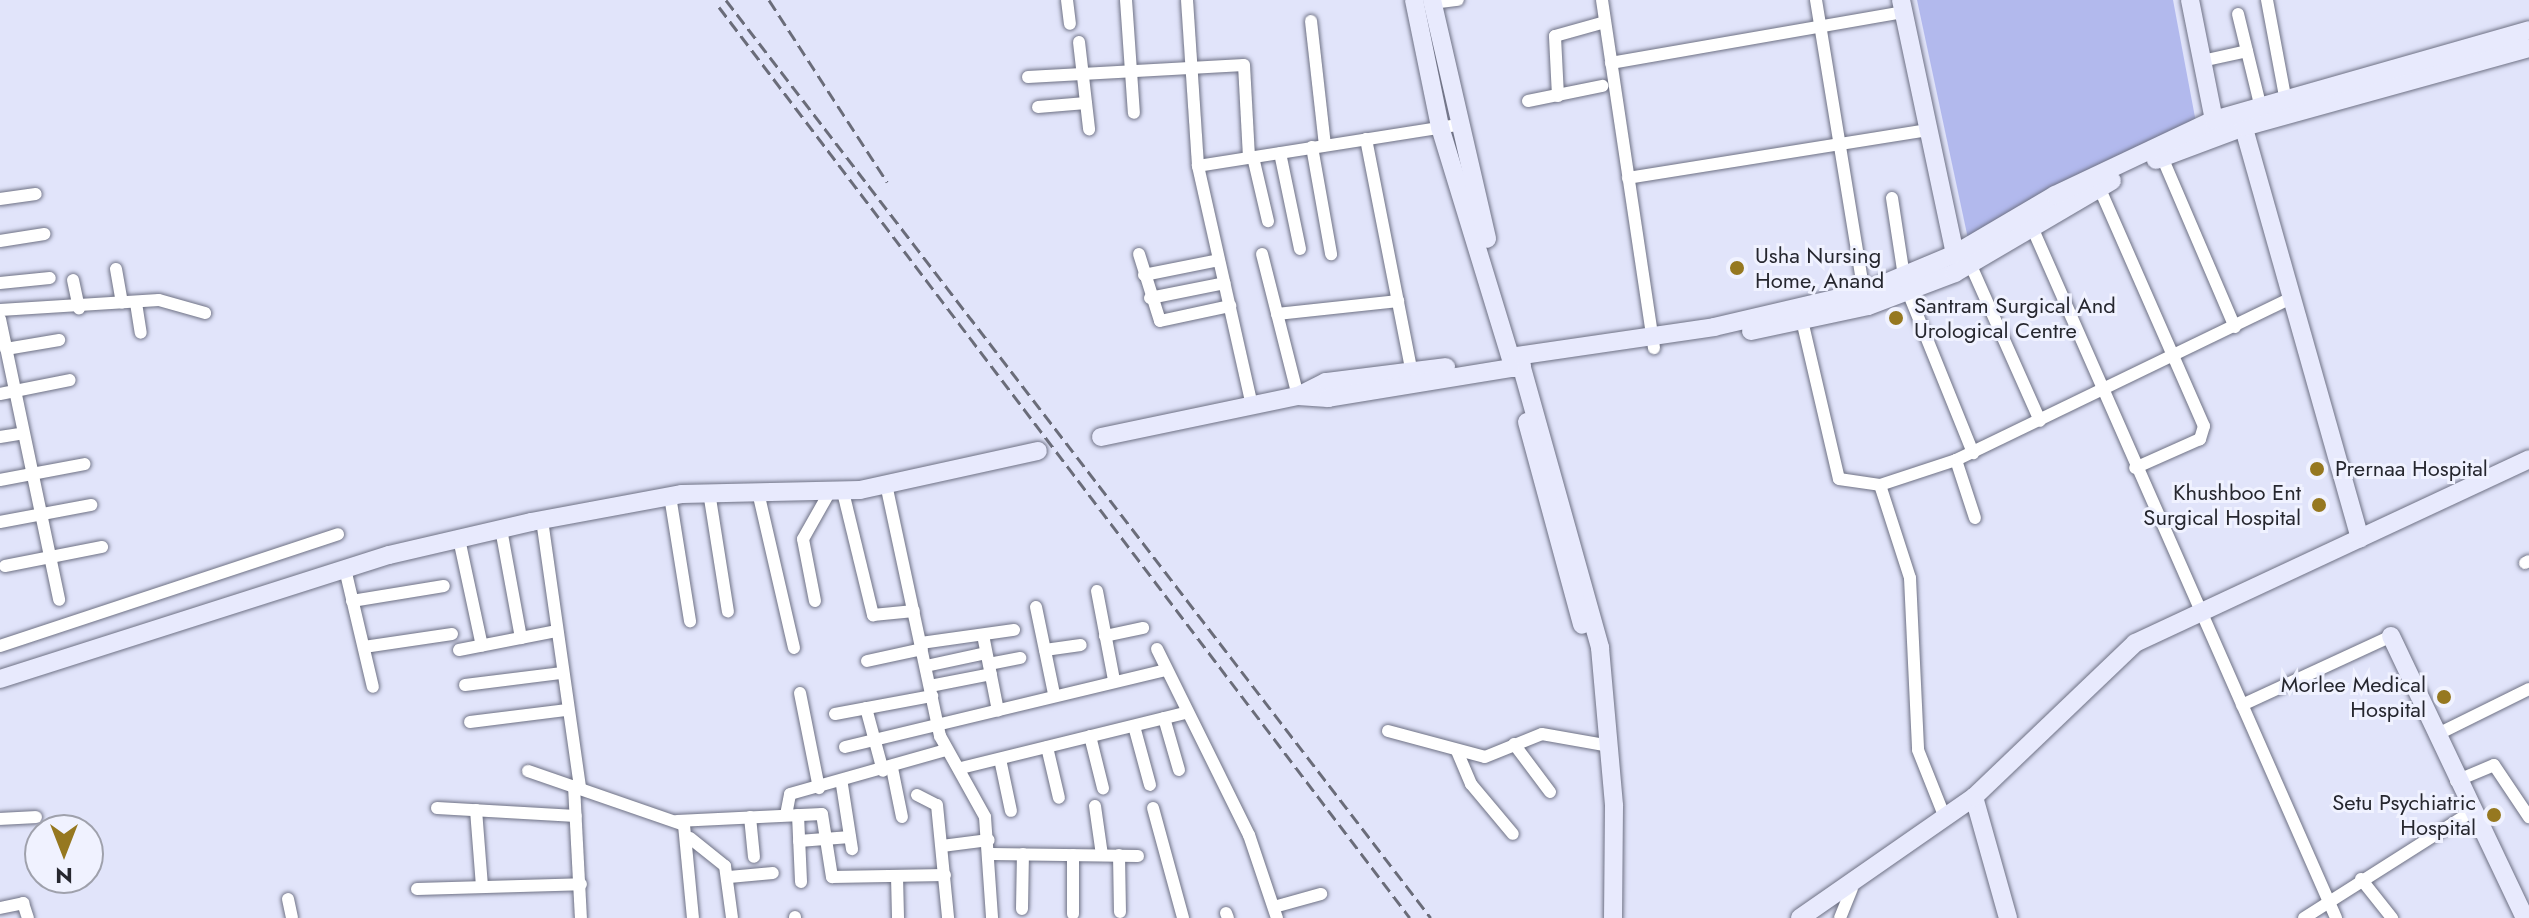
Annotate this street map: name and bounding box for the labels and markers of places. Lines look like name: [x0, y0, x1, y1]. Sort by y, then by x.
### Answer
place label: Usha Nursing Home, Anand: [1755, 242, 1884, 294]
marker: Usha Nursing Home, Anand: [1726, 257, 1748, 279]
place label: Santram Surgical And Urological Centre: [1914, 292, 2116, 344]
marker: Santram Surgical And Urological Centre: [1885, 307, 1907, 329]
place label: Prernaa Hospital: [2335, 456, 2488, 482]
marker: Prernaa Hospital: [2306, 458, 2328, 480]
place label: Khushboo Ent Surgical Hospital: [2143, 479, 2301, 530]
marker: Khushboo Ent Surgical Hospital: [2308, 494, 2330, 516]
place label: Morlee Medical Hospital: [2281, 671, 2426, 722]
marker: Morlee Medical Hospital: [2433, 686, 2455, 708]
place label: Setu Psychiatric Hospital: [2332, 789, 2476, 840]
marker: Setu Psychiatric Hospital: [2483, 804, 2505, 826]

